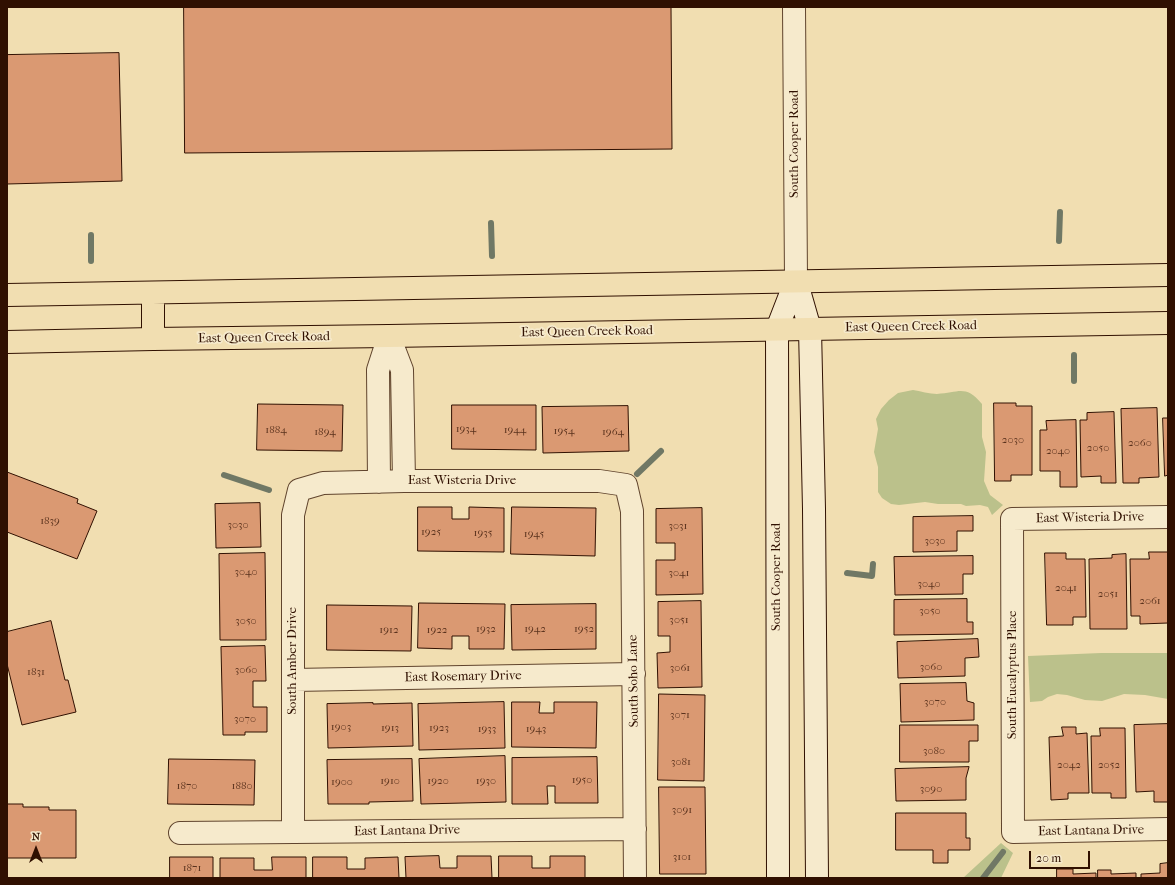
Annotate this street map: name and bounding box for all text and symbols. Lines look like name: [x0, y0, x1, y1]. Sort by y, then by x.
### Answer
street label: South Cooper Road: [787, 90, 803, 198]
street label: East Queen Creek Road: [845, 318, 977, 336]
street label: East Queen Creek Road: [521, 323, 653, 341]
street label: East Queen Creek Road: [198, 329, 330, 347]
house number: 1934: [456, 422, 476, 436]
house number: 1884: [265, 423, 287, 437]
house number: 1944: [504, 423, 526, 437]
house number: 1954: [554, 424, 574, 438]
house number: 1894: [314, 425, 336, 439]
house number: 1964: [602, 425, 624, 439]
house number: 2030: [1002, 433, 1024, 447]
house number: 2060: [1128, 436, 1152, 450]
house number: 2050: [1087, 441, 1109, 455]
house number: 2040: [1046, 444, 1070, 458]
street label: East Wisteria Drive: [408, 473, 516, 489]
street label: East Wisteria Drive: [1036, 509, 1144, 527]
house number: 1839: [40, 514, 60, 528]
house number: 3030: [227, 518, 249, 532]
house number: 3031: [668, 519, 688, 533]
street label: South Cooper Road: [769, 523, 785, 631]
house number: 1925: [421, 525, 441, 539]
house number: 1935: [474, 526, 492, 540]
house number: 1945: [524, 527, 544, 541]
house number: 3030: [924, 534, 946, 548]
house number: 3040: [234, 565, 258, 579]
house number: 3041: [669, 566, 689, 580]
house number: 3040: [917, 577, 941, 591]
house number: 2041: [1055, 581, 1077, 595]
house number: 2051: [1098, 587, 1118, 601]
house number: 2061: [1139, 594, 1161, 608]
house number: 3050: [919, 604, 941, 618]
street label: South Amber Drive: [285, 607, 301, 715]
street label: South Eucalyptus Place: [1005, 611, 1021, 739]
house number: 3051: [669, 613, 689, 627]
house number: 3050: [235, 614, 257, 628]
house number: 1932: [476, 622, 496, 636]
house number: 1942: [524, 622, 546, 636]
house number: 1952: [574, 622, 594, 636]
house number: 1912: [379, 623, 399, 637]
house number: 1922: [426, 623, 448, 637]
street label: South Soho Lane: [625, 634, 643, 728]
house number: 3060: [920, 660, 942, 674]
house number: 3061: [670, 661, 690, 675]
house number: 3060: [235, 663, 257, 677]
house number: 1831: [27, 665, 45, 679]
street label: East Rosemary Drive: [404, 668, 522, 686]
house number: 3070: [924, 695, 946, 709]
house number: 3071: [670, 708, 690, 722]
house number: 3070: [234, 712, 256, 726]
house number: 1903: [331, 720, 351, 734]
house number: 1913: [381, 721, 399, 735]
house number: 1923: [429, 721, 449, 735]
house number: 1933: [478, 722, 496, 736]
house number: 1943: [526, 722, 546, 736]
house number: 3080: [923, 744, 945, 758]
house number: 3081: [671, 755, 691, 769]
house number: 2042: [1057, 758, 1081, 772]
house number: 2052: [1098, 758, 1120, 772]
house number: 1950: [572, 773, 592, 787]
house number: 1910: [380, 774, 400, 788]
house number: 1920: [427, 774, 449, 788]
house number: 1930: [476, 774, 496, 788]
house number: 1900: [331, 775, 353, 789]
house number: 1870: [177, 779, 197, 793]
house number: 1880: [231, 779, 253, 793]
house number: 3090: [920, 782, 942, 796]
house number: 3091: [672, 803, 692, 817]
street label: East Lantana Drive: [354, 822, 460, 840]
street label: East Lantana Drive: [1038, 822, 1144, 840]
north arrow: [16, 829, 56, 869]
text: N: [32, 830, 40, 843]
scale bar: [1031, 843, 1092, 869]
house number: 3101: [673, 850, 691, 864]
text: 20 m: [1036, 851, 1061, 865]
house number: 1871: [183, 861, 201, 875]

